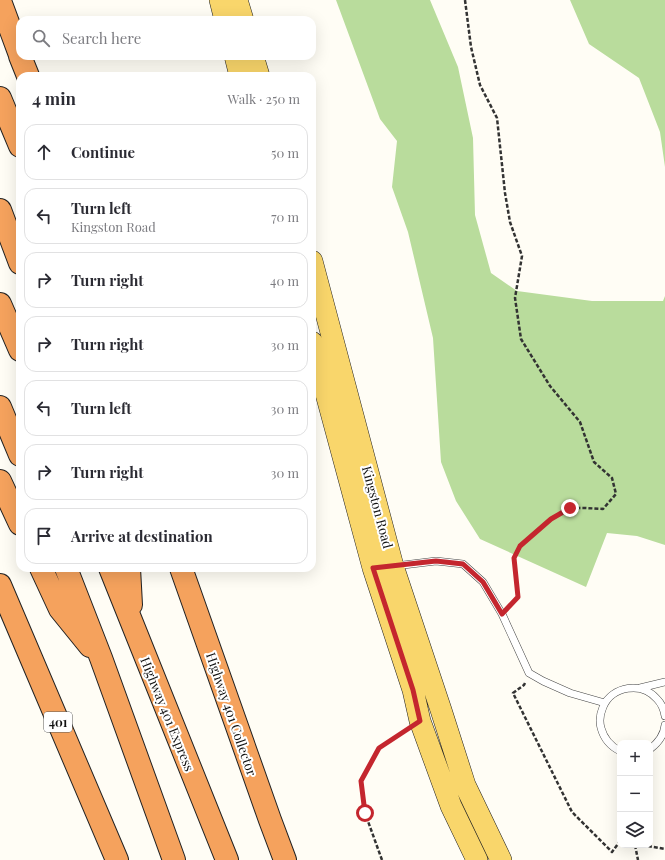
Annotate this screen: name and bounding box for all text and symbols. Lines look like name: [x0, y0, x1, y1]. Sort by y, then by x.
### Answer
search box: [16, 16, 316, 60]
icon: search: [30, 27, 52, 49]
text: Search here: [62, 28, 141, 48]
text: 4 min: [32, 87, 76, 109]
text: Walk · 250 m: [228, 90, 300, 107]
icon: ahead: [33, 141, 55, 163]
text: Continue: [71, 142, 135, 162]
text: 50 m: [271, 144, 299, 161]
text: Turn left: [71, 198, 132, 218]
icon: left: [33, 205, 55, 227]
text: 70 m: [271, 208, 299, 225]
text: Kingston Road: [71, 218, 156, 235]
icon: right: [33, 269, 55, 291]
text: Turn right: [71, 270, 144, 290]
text: 40 m: [270, 272, 299, 289]
icon: right: [33, 333, 55, 355]
text: Turn right: [71, 334, 144, 354]
text: 30 m: [271, 336, 299, 353]
icon: left: [33, 397, 55, 419]
text: Turn left: [71, 398, 132, 418]
text: 30 m: [271, 400, 299, 417]
icon: right: [33, 461, 55, 483]
text: Turn right: [71, 462, 144, 482]
text: 30 m: [271, 464, 299, 481]
street label: Kingston Road: [359, 464, 397, 551]
route end: [561, 499, 579, 517]
icon: arrive: [33, 525, 55, 547]
text: Arrive at destination: [71, 526, 213, 546]
street label: Highway 401 Collector: [203, 650, 261, 778]
street label: Highway 401 Express: [137, 654, 199, 774]
road number: 401: [44, 712, 72, 732]
map controls: [617, 740, 653, 848]
button: +: [617, 740, 653, 776]
button: −: [617, 776, 653, 812]
route start: [356, 804, 374, 822]
button: layers: [617, 812, 653, 848]

